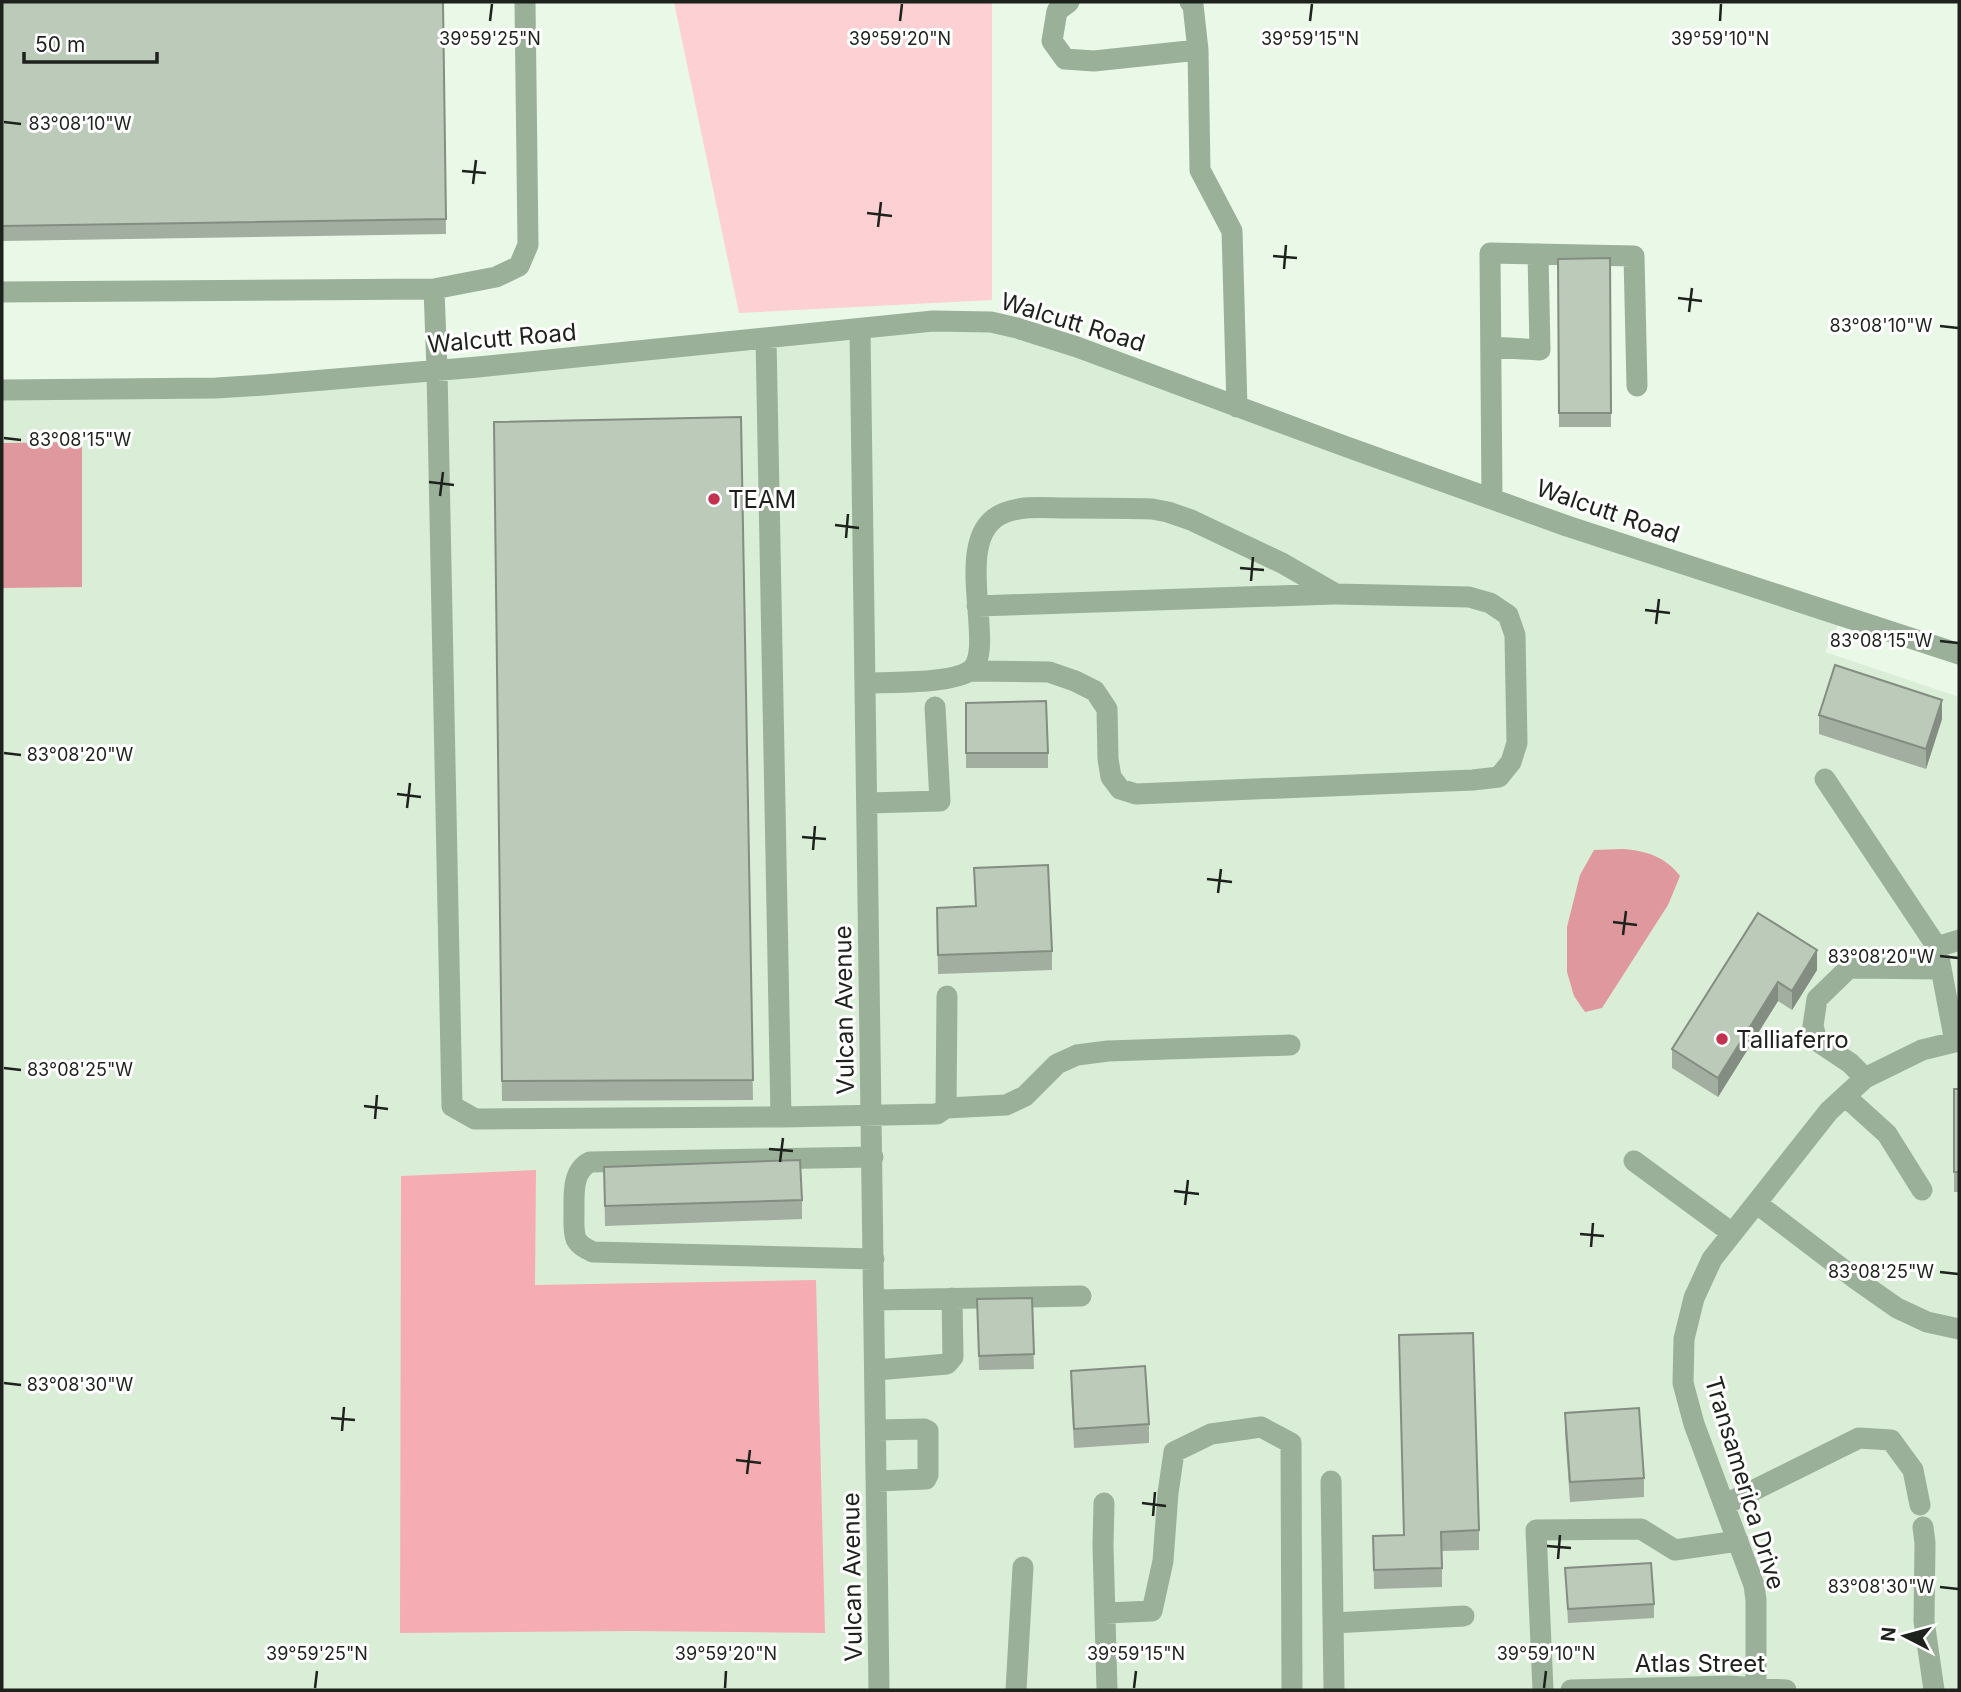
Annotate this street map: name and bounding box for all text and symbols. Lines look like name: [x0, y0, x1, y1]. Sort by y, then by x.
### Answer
scale bar: [24, 21, 158, 65]
text: 39°59'25"N: [439, 28, 541, 49]
text: 39°59'20"N: [849, 28, 951, 49]
text: 39°59'15"N: [1261, 28, 1359, 49]
text: 39°59'10"N: [1671, 28, 1769, 49]
text: 50 m: [35, 32, 85, 57]
text: 83°08'10"W: [29, 113, 132, 134]
street label: Walcutt Road: [997, 286, 1149, 358]
text: 83°08'10"W: [1830, 315, 1933, 336]
street label: Walcutt Road: [426, 317, 578, 359]
text: 83°08'15"W: [29, 429, 131, 450]
street label: Walcutt Road: [1533, 473, 1683, 549]
place label: TEAM: [728, 485, 796, 514]
marker: TEAM: [706, 491, 722, 507]
text: 83°08'15"W: [1830, 630, 1932, 651]
text: 83°08'20"W: [27, 744, 134, 765]
street label: Vulcan Avenue: [828, 925, 860, 1095]
text: 83°08'20"W: [1828, 946, 1935, 967]
place label: Talliaferro: [1736, 1025, 1849, 1054]
marker: Talliaferro: [1714, 1031, 1730, 1047]
text: 83°08'25"W: [27, 1059, 133, 1080]
text: 83°08'25"W: [1828, 1261, 1934, 1282]
street label: Transamerica Drive: [1699, 1373, 1791, 1593]
text: 83°08'30"W: [27, 1374, 134, 1395]
street label: Vulcan Avenue: [836, 1492, 868, 1662]
text: 83°08'30"W: [1828, 1576, 1935, 1597]
north arrow: [1870, 1601, 1940, 1671]
text: N: [1876, 1626, 1901, 1643]
text: 39°59'25"N: [266, 1643, 368, 1664]
text: 39°59'20"N: [675, 1643, 777, 1664]
text: 39°59'15"N: [1087, 1643, 1185, 1664]
text: 39°59'10"N: [1497, 1643, 1595, 1664]
street label: Atlas Street: [1635, 1649, 1765, 1678]

